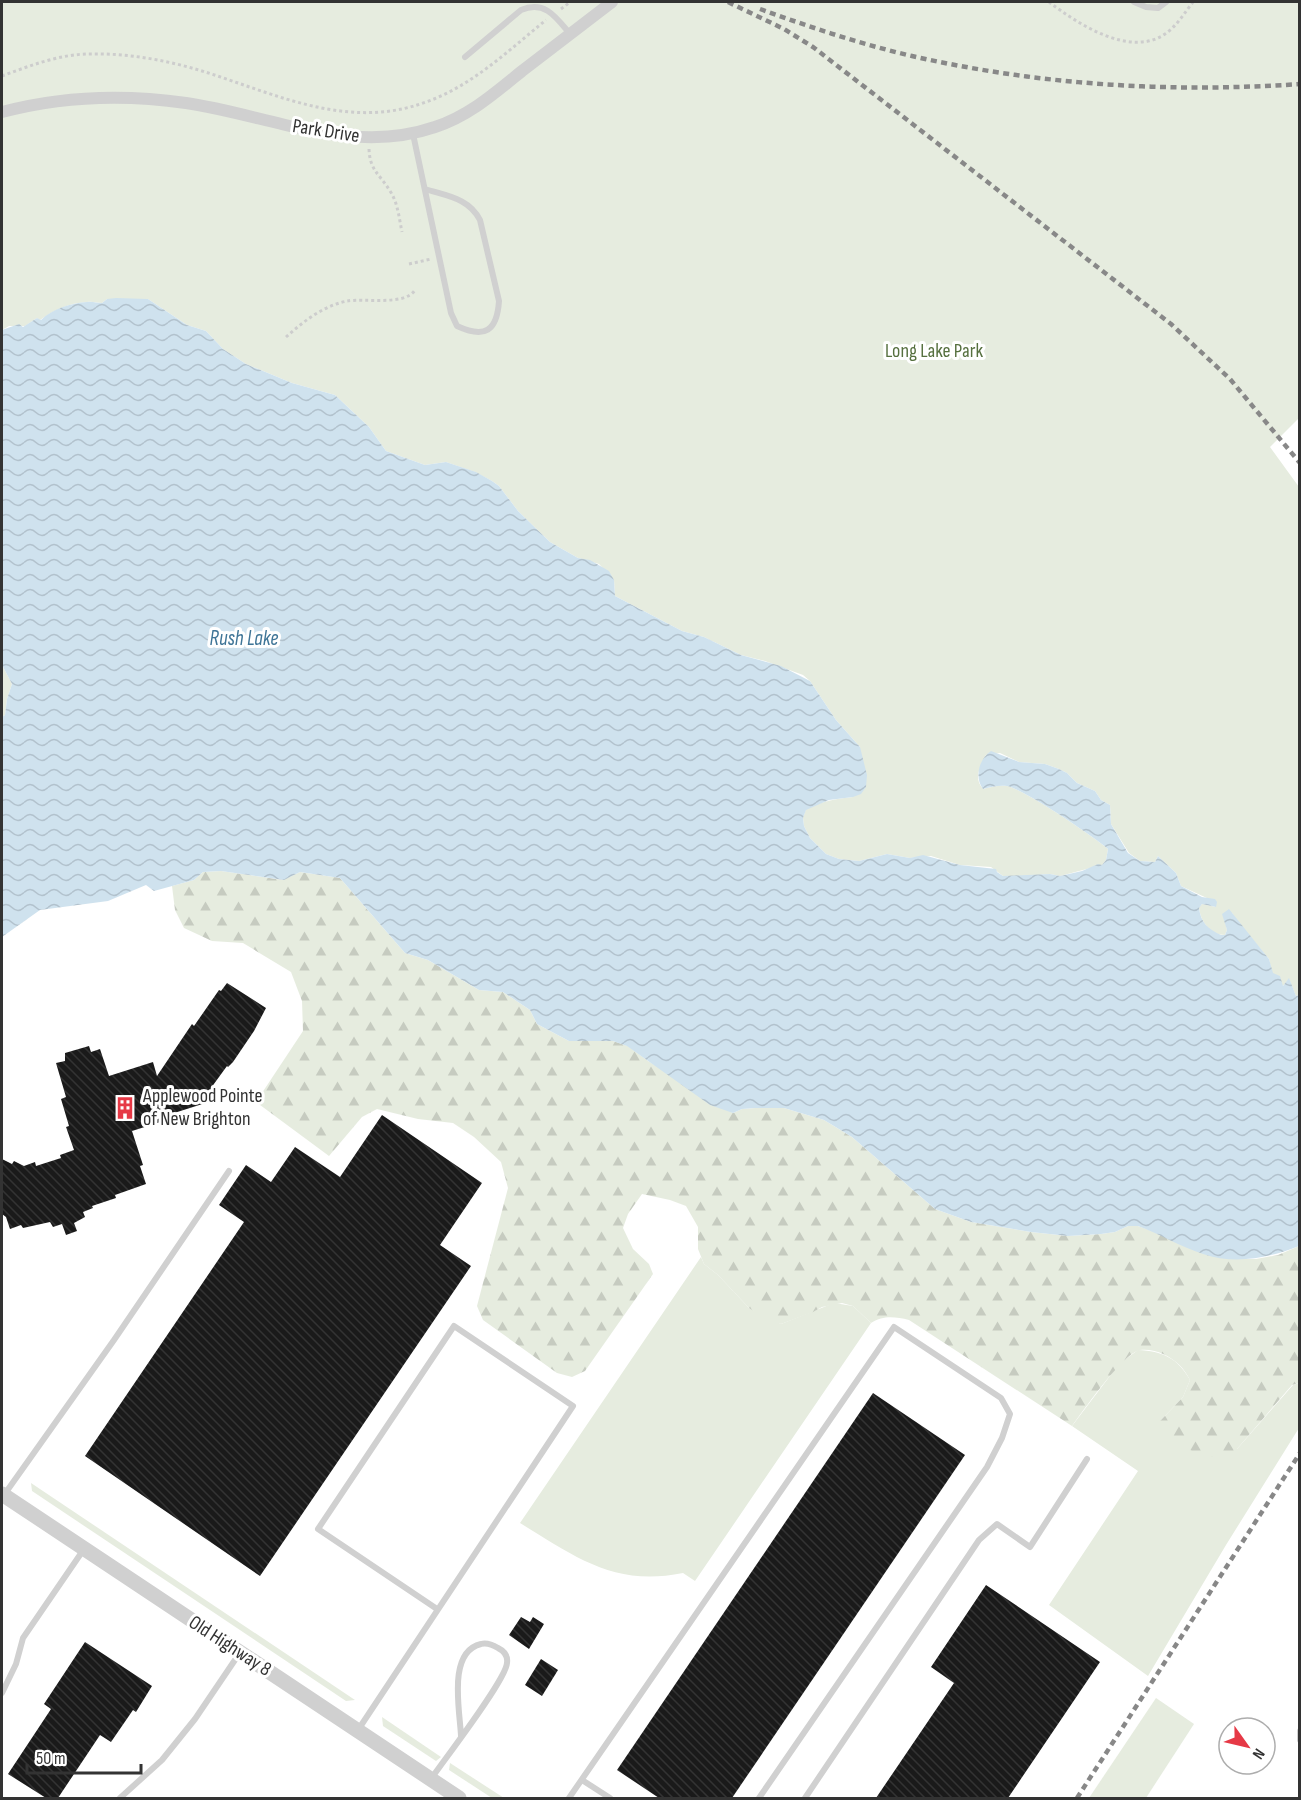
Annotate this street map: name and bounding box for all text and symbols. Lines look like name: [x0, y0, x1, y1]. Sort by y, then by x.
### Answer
street label: Park Drive: [291, 114, 361, 148]
park label: Long Lake Park: [885, 339, 983, 363]
water label: Rush Lake: [209, 626, 279, 651]
place label: Applewood Pointe of New Brighton: [142, 1084, 263, 1131]
building icon: Applewood Pointe of New Brighton: [112, 1095, 138, 1121]
street label: Old Highway 8: [184, 1610, 276, 1682]
north arrow: [1217, 1716, 1277, 1776]
scale bar: [27, 1737, 141, 1775]
text: N: [1248, 1745, 1268, 1762]
text: 50 m: [36, 1748, 66, 1769]

